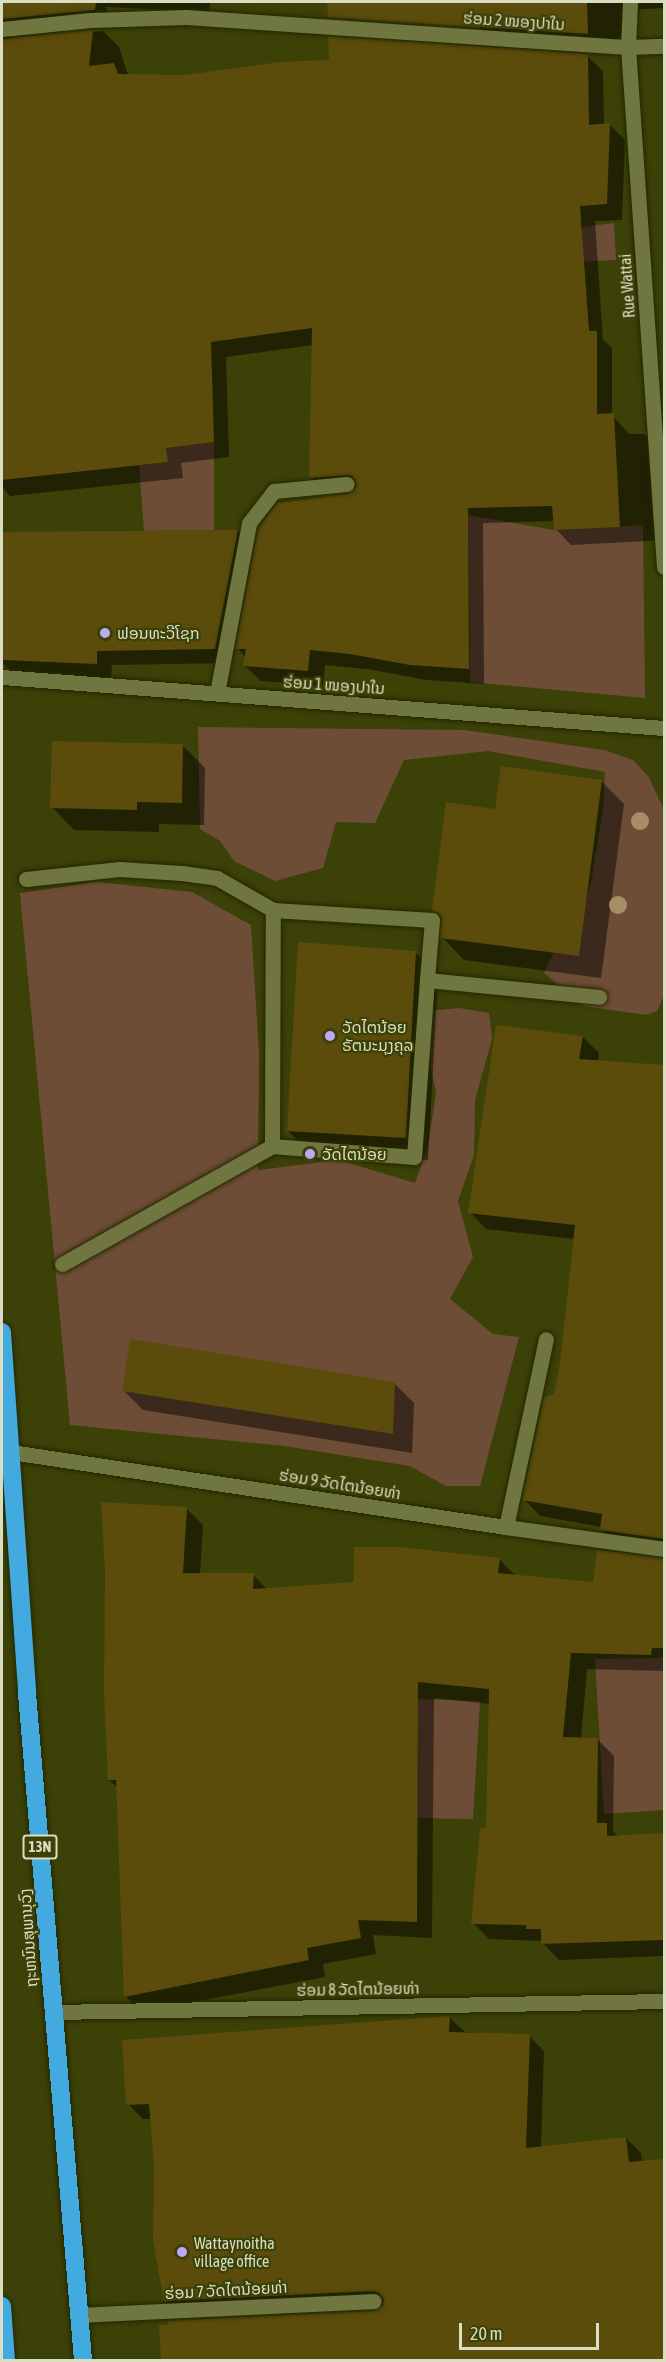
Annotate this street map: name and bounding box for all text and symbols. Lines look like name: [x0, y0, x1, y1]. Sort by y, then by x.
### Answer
street label: ຮ່ອມ 2 ໜອງປາໃນ: [462, 8, 566, 34]
street label: Rue Wattai: [615, 253, 639, 319]
place label: ຟອນທະວີໂຊກ: [117, 623, 200, 643]
marker: ຟອນທະວີໂຊກ: [98, 626, 112, 640]
street label: ຮ່ອມ 1 ໜອງປາໃນ: [282, 672, 386, 698]
place label: ວັດໄຕນ້ອຍ ຣັຕນະມຸງຄຸລ: [342, 1017, 414, 1055]
marker: ວັດໄຕນ້ອຍ ຣັຕນະມຸງຄຸລ: [323, 1029, 337, 1043]
place label: ວັດໄຕນ້ອຍ: [322, 1144, 387, 1164]
marker: ວັດໄຕນ້ອຍ: [303, 1147, 317, 1161]
street label: ຮ່ອມ 9 ວັດໄຕນ້ອຍທ່າ: [278, 1465, 402, 1503]
road number: 13N: [22, 1835, 58, 1859]
street label: ຖະຫນົນສຸພານຸວົງ: [15, 1888, 41, 1988]
street label: ຮ່ອມ 8 ວັດໄຕນ້ອຍທ່າ: [296, 1978, 420, 2000]
place label: Wattaynoitha village office: [194, 2233, 275, 2271]
marker: Wattaynoitha village office: [175, 2245, 189, 2259]
street label: ຮ່ອມ 7 ວັດໄຕນ້ອຍທ່າ: [164, 2277, 288, 2303]
scale bar: [462, 2311, 602, 2349]
text: 20 m: [470, 2323, 502, 2344]

